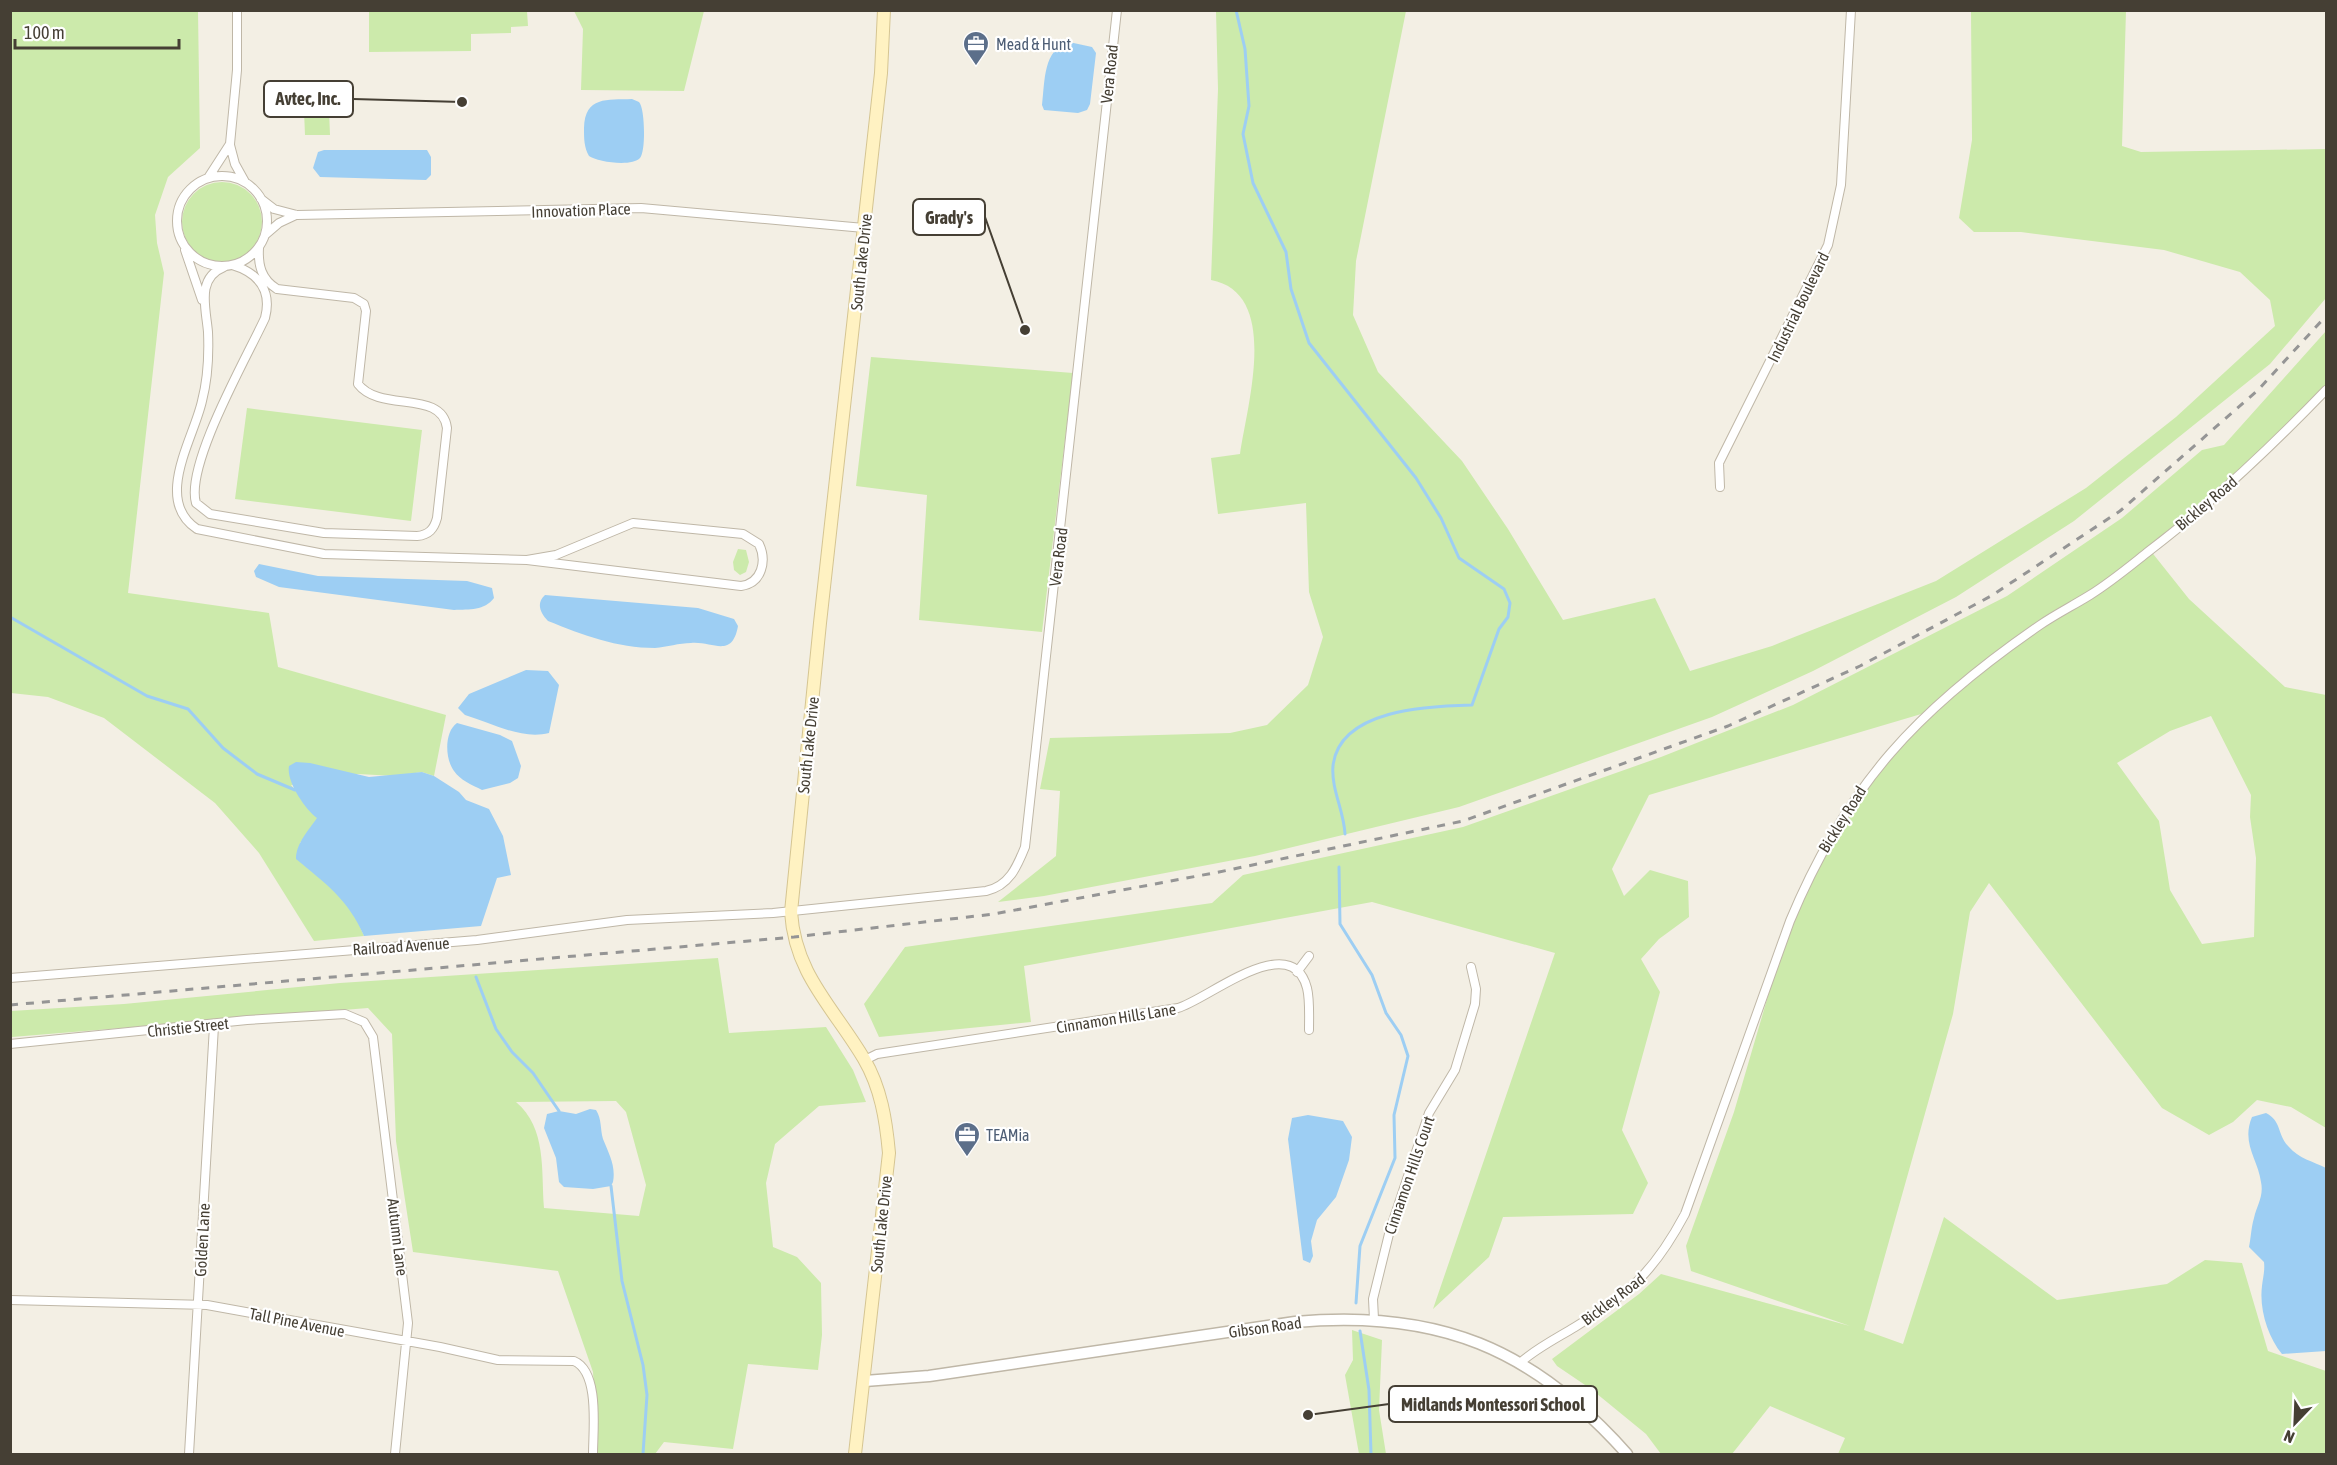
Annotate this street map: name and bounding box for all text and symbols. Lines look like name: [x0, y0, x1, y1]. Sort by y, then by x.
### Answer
scale bar: [15, 12, 178, 50]
text: 100 m: [24, 22, 65, 43]
office icon: Mead & Hunt: [961, 29, 991, 67]
place label: Mead & Hunt: [996, 35, 1071, 53]
street label: Vera Road: [1097, 44, 1121, 104]
callout: Avtec, Inc.: [264, 81, 353, 117]
text: Avtec, Inc.: [275, 88, 340, 109]
street label: Innovation Place: [531, 199, 631, 221]
callout: Grady's: [913, 199, 985, 235]
text: Grady's: [925, 207, 974, 228]
street label: South Lake Drive: [847, 213, 875, 311]
street label: Industrial Boulevard: [1764, 249, 1832, 365]
street label: Bickley Road: [2172, 472, 2241, 535]
street label: Vera Road: [1045, 527, 1071, 587]
street label: South Lake Drive: [794, 696, 822, 794]
street label: Bickley Road: [1815, 783, 1870, 856]
street label: Railroad Avenue: [352, 934, 450, 958]
street label: Cinnamon Hills Lane: [1055, 1000, 1177, 1036]
street label: Christie Street: [146, 1014, 230, 1040]
street label: Cinnamon Hills Court: [1380, 1113, 1438, 1236]
office icon: TEAMia: [952, 1120, 982, 1158]
place label: TEAMia: [986, 1126, 1030, 1144]
street label: South Lake Drive: [867, 1175, 895, 1273]
street label: Autumn Lane: [384, 1197, 412, 1277]
street label: Golden Lane: [191, 1203, 213, 1277]
street label: Bickley Road: [1578, 1269, 1649, 1329]
street label: Tall Pine Avenue: [248, 1304, 346, 1340]
street label: Gibson Road: [1227, 1313, 1303, 1341]
callout: Midlands Montessori School: [1389, 1386, 1597, 1422]
north arrow: [2265, 1393, 2325, 1453]
text: Midlands Montessori School: [1401, 1394, 1585, 1415]
text: N: [2281, 1427, 2297, 1447]

